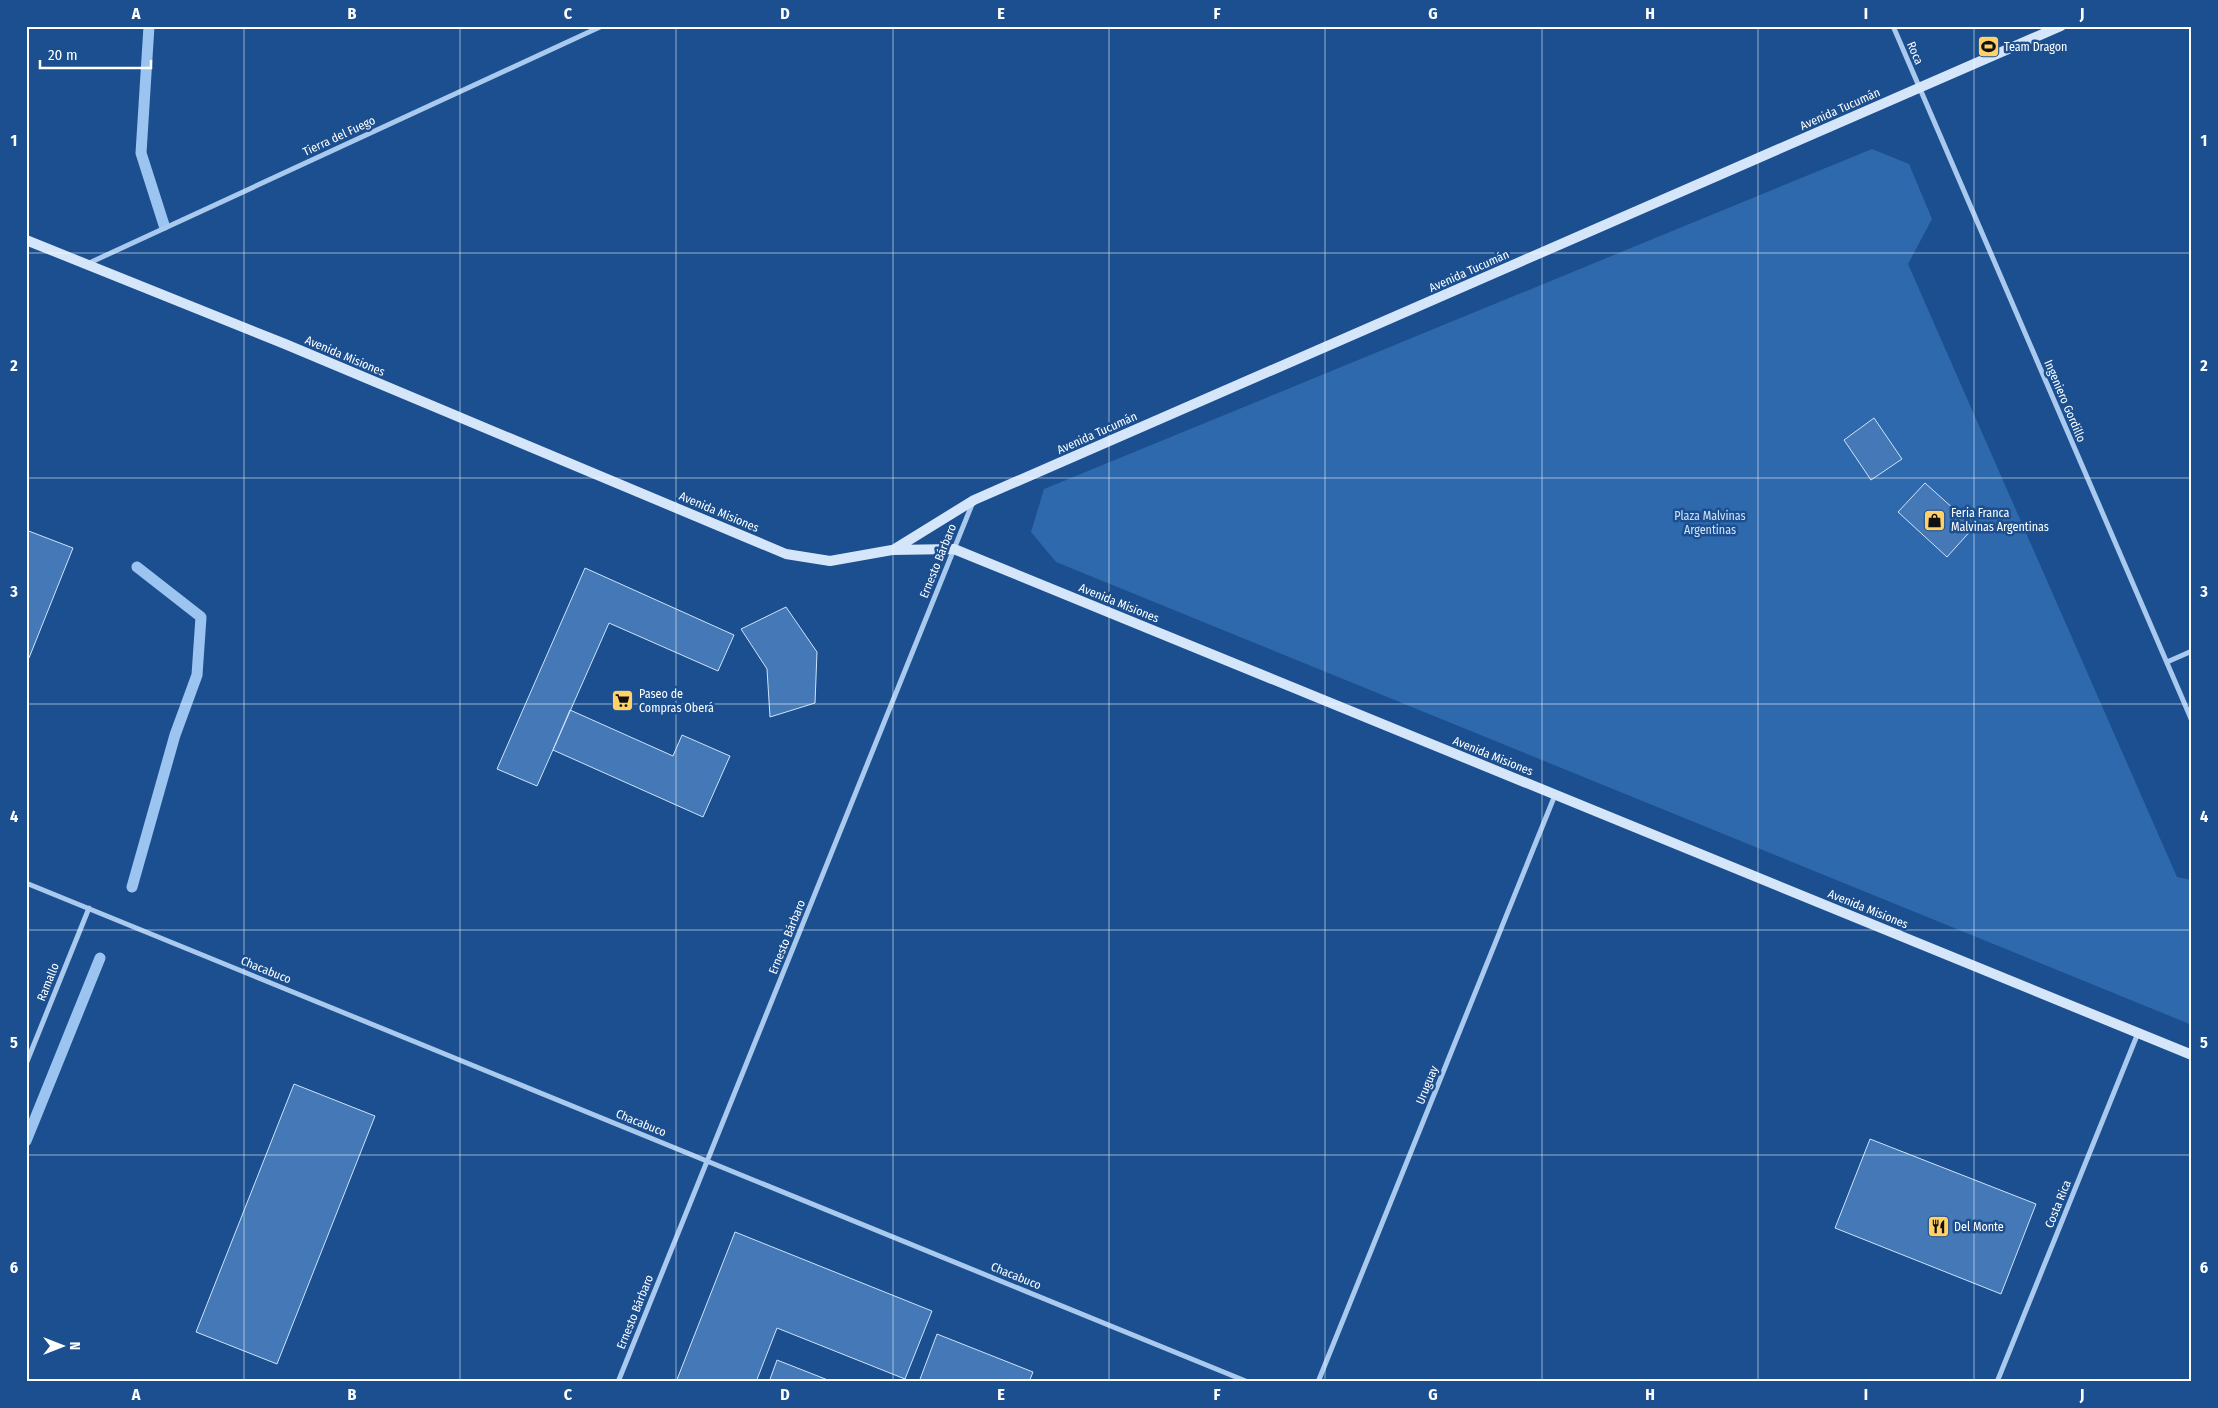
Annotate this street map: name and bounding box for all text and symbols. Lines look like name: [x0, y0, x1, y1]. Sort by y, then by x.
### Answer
text: A: [131, 4, 141, 23]
text: B: [348, 4, 357, 23]
text: C: [564, 4, 573, 23]
text: D: [780, 4, 790, 23]
text: E: [997, 4, 1005, 23]
text: F: [1213, 4, 1221, 23]
text: G: [1428, 4, 1438, 23]
text: H: [1645, 4, 1655, 23]
text: I: [1864, 4, 1868, 23]
text: J: [2079, 4, 2084, 23]
sports icon: Team Dragon: [1976, 35, 2000, 59]
scale bar: [40, 38, 151, 70]
street label: Roca: [1904, 39, 1926, 67]
place label: Team Dragon: [2004, 40, 2067, 54]
text: 20 m: [48, 46, 78, 64]
street label: Avenida Tucumán: [1798, 85, 1882, 133]
street label: Tierra del Fuego: [301, 113, 377, 159]
text: 1: [11, 131, 17, 150]
text: 1: [2201, 131, 2207, 150]
street label: Avenida Tucumán: [1427, 247, 1511, 295]
street label: Avenida Misiones: [303, 333, 387, 379]
text: 2: [9, 356, 18, 375]
text: 2: [2199, 356, 2208, 375]
street label: Ingeniero Gordillo: [2041, 358, 2089, 444]
street label: Avenida Tucumán: [1055, 409, 1139, 457]
street label: Avenida Misiones: [677, 489, 761, 535]
place label: Feria Franca Malvinas Argentinas: [1951, 506, 2049, 534]
shop icon: Feria Franca Malvinas Argentinas: [1923, 508, 1947, 532]
park label: Plaza Malvinas Argentinas: [1674, 509, 1746, 537]
street label: Ernesto Bárbaro: [917, 522, 959, 600]
street label: Avenida Misiones: [1077, 581, 1161, 625]
text: 3: [9, 582, 18, 601]
text: 3: [2199, 582, 2208, 601]
place label: Paseo de Compras Oberá: [639, 687, 714, 715]
supermarket icon: Paseo de Compras Oberá: [611, 689, 635, 713]
street label: Avenida Misiones: [1451, 734, 1535, 778]
text: 4: [10, 807, 18, 826]
text: 4: [2200, 807, 2208, 826]
street label: Avenida Misiones: [1826, 887, 1910, 931]
street label: Ernesto Bárbaro: [766, 898, 808, 976]
street label: Chacabuco: [239, 954, 293, 986]
street label: Ramallo: [34, 961, 62, 1003]
text: 5: [10, 1033, 18, 1052]
text: 5: [2200, 1033, 2208, 1052]
street label: Uruguay: [1413, 1063, 1441, 1106]
street label: Chacabuco: [614, 1107, 668, 1139]
street label: Costa Rica: [2042, 1178, 2074, 1230]
restaurant icon: Del Monte: [1926, 1215, 1950, 1239]
place label: Del Monte: [1954, 1220, 2004, 1234]
text: 6: [10, 1258, 18, 1277]
text: 6: [2200, 1258, 2208, 1277]
street label: Chacabuco: [989, 1260, 1043, 1292]
street label: Ernesto Bárbaro: [614, 1273, 656, 1351]
north arrow: [38, 1320, 88, 1370]
text: N: [66, 1342, 83, 1350]
text: A: [131, 1385, 141, 1404]
text: B: [348, 1385, 357, 1404]
text: C: [564, 1385, 573, 1404]
text: D: [780, 1385, 790, 1404]
text: E: [997, 1385, 1005, 1404]
text: F: [1213, 1385, 1221, 1404]
text: G: [1428, 1385, 1438, 1404]
text: H: [1645, 1385, 1655, 1404]
text: I: [1864, 1385, 1868, 1404]
text: J: [2079, 1385, 2084, 1404]

